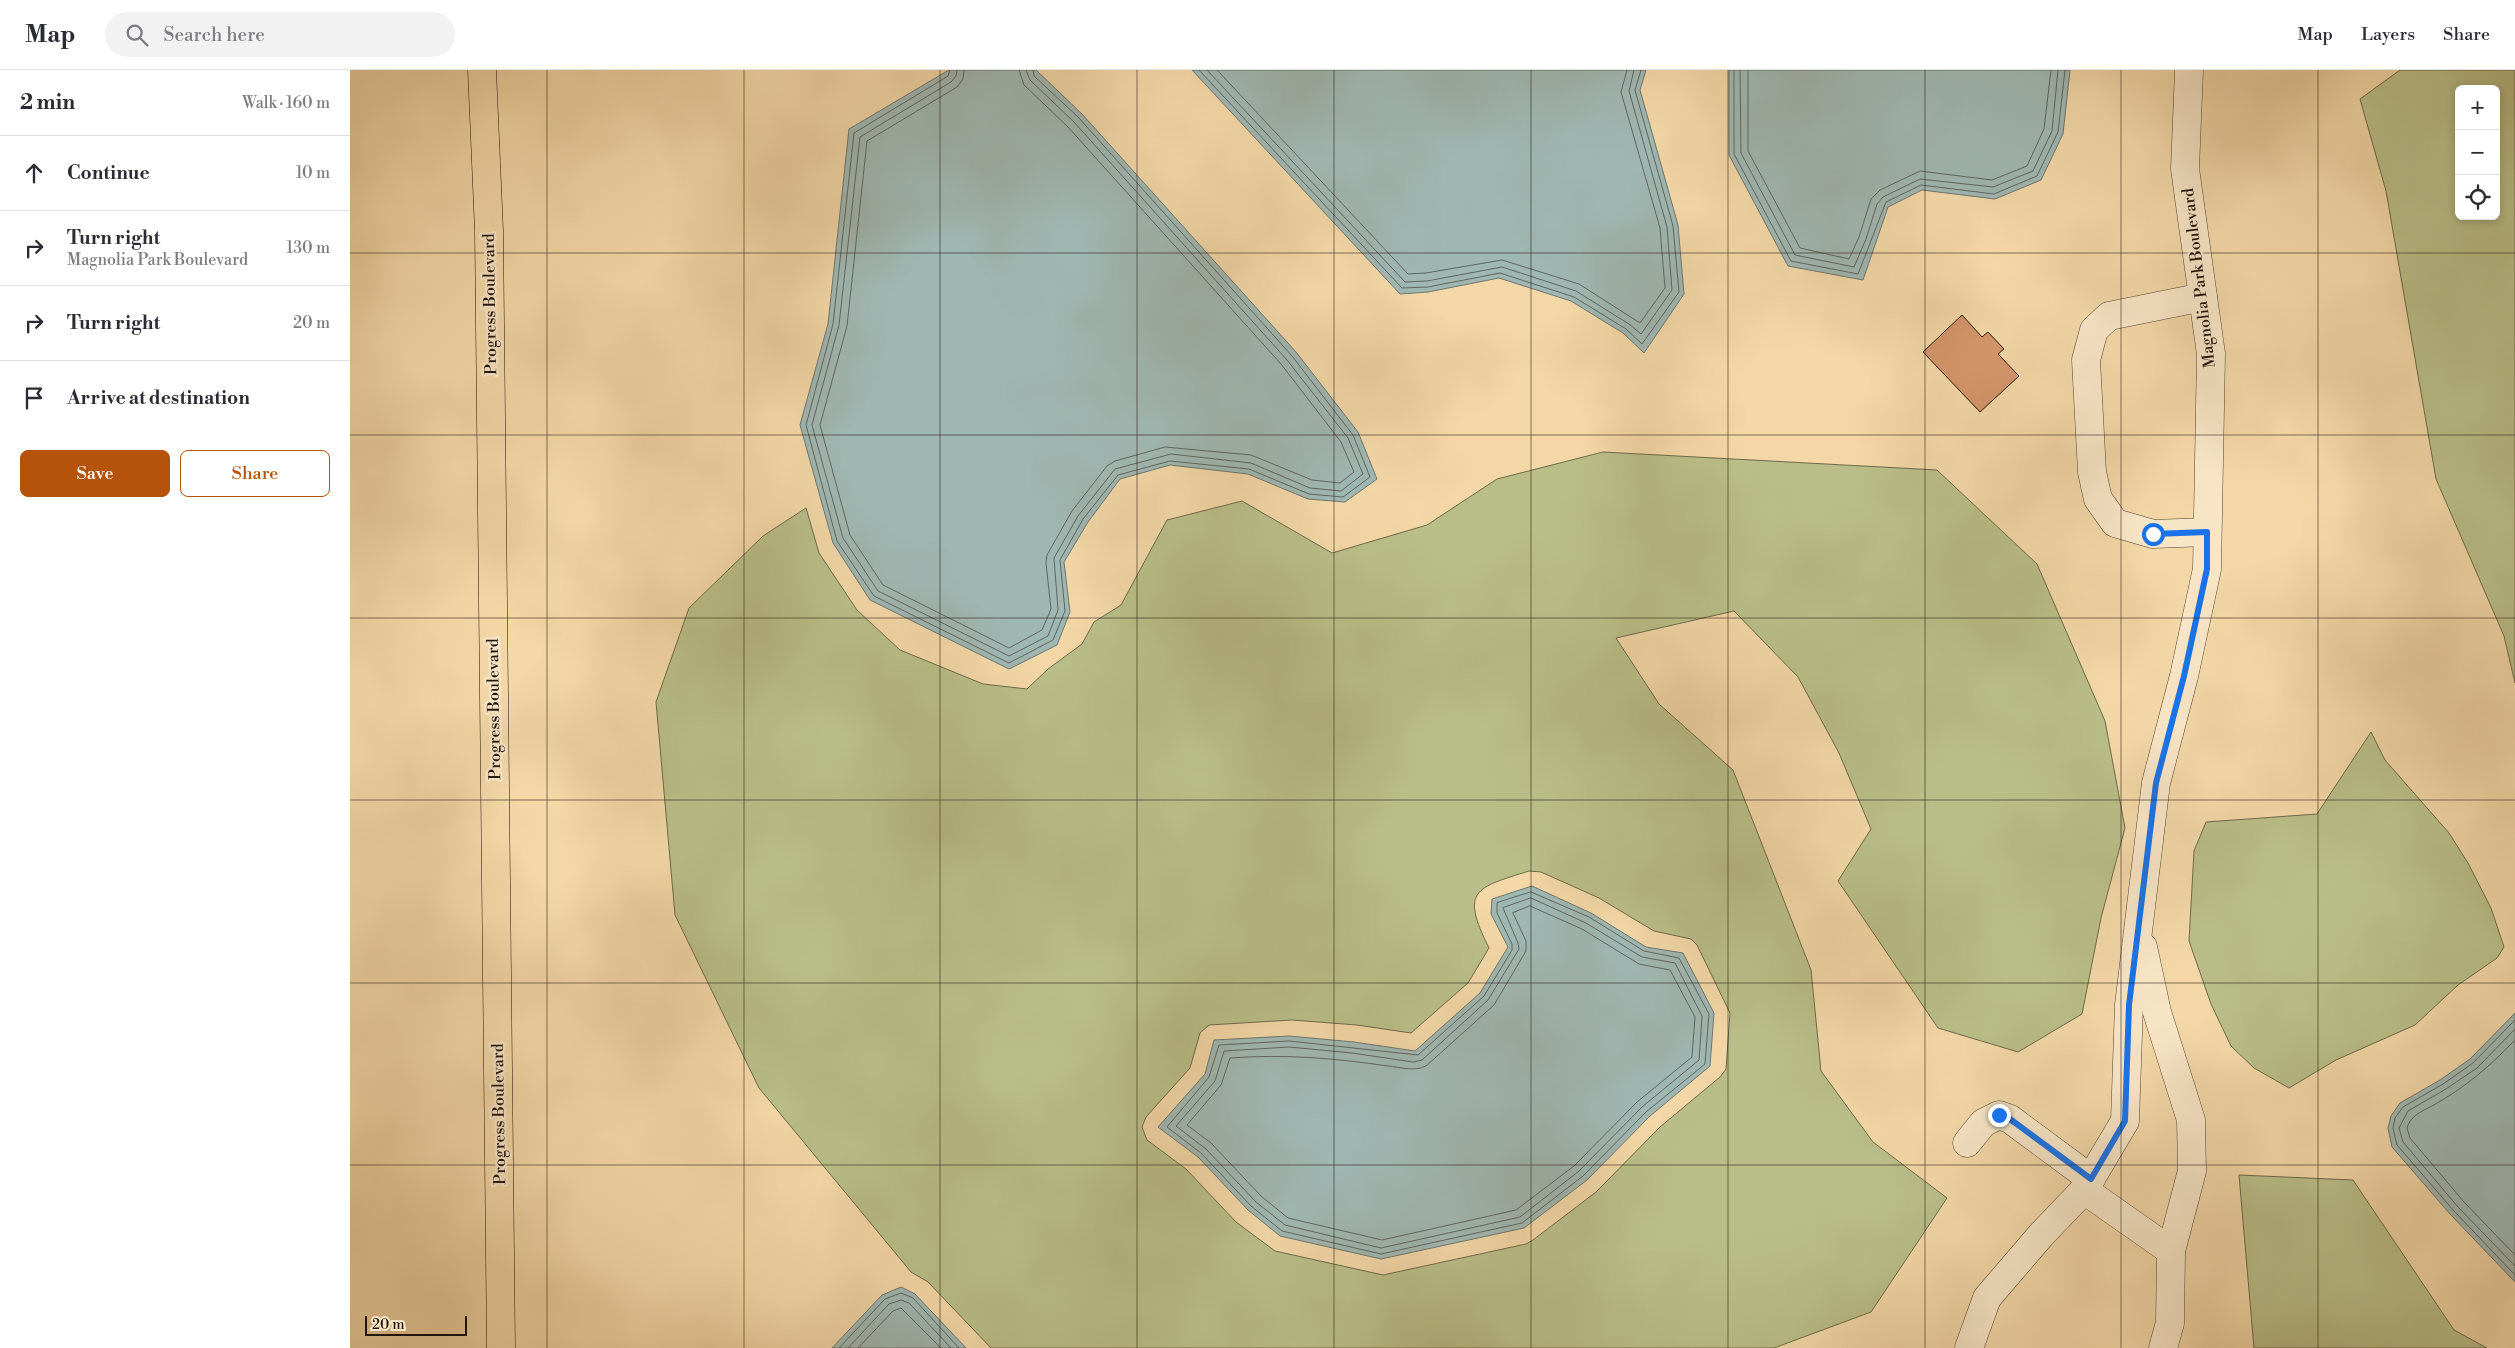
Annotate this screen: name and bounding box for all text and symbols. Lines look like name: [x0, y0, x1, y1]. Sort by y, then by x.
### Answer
search box: [105, 12, 455, 57]
text: Map: [25, 20, 75, 50]
icon: search: [123, 21, 151, 49]
text: Search here: [163, 23, 265, 47]
text: Map: [2298, 23, 2333, 46]
text: Layers: [2361, 23, 2415, 46]
text: Share: [2443, 23, 2490, 46]
map controls: [2455, 85, 2500, 220]
button: +: [2455, 85, 2500, 130]
text: 2 min: [20, 90, 75, 116]
text: Walk · 160 m: [242, 93, 330, 113]
button: −: [2455, 130, 2500, 175]
icon: ahead: [20, 159, 48, 187]
text: Continue: [67, 161, 150, 185]
text: 10 m: [296, 163, 330, 183]
button: locate: [2455, 175, 2500, 220]
street label: Magnolia Park Boulevard: [2178, 187, 2220, 369]
text: Turn right: [67, 226, 160, 250]
street label: Progress Boulevard: [479, 233, 501, 375]
icon: right: [20, 234, 48, 262]
text: 130 m: [286, 238, 330, 258]
text: Magnolia Park Boulevard: [67, 250, 248, 270]
icon: right: [20, 309, 48, 337]
text: Turn right: [67, 311, 160, 335]
text: 20 m: [293, 313, 330, 333]
icon: arrive: [20, 384, 48, 412]
text: Arrive at destination: [67, 386, 250, 410]
button: Save: [20, 450, 170, 497]
button: Share: [180, 450, 330, 497]
route start: [2142, 523, 2165, 546]
street label: Progress Boulevard: [483, 638, 505, 780]
street label: Progress Boulevard: [488, 1043, 510, 1185]
route end: [1988, 1104, 2011, 1127]
scale bar: [365, 1313, 468, 1336]
text: 20 m: [372, 1316, 404, 1334]

